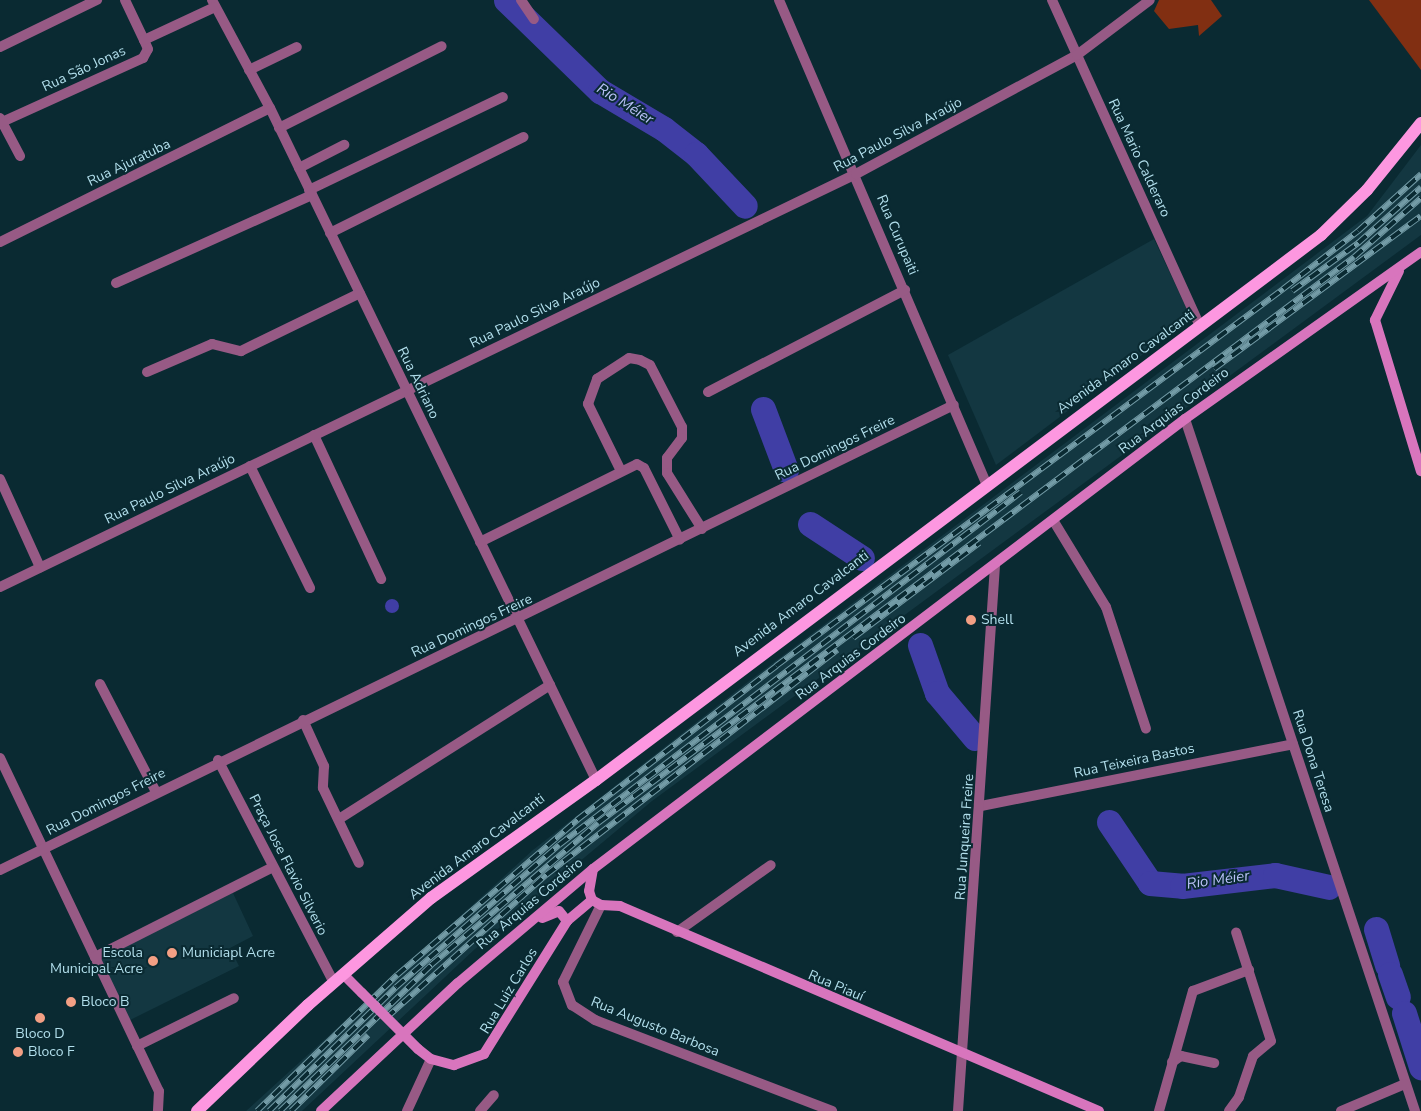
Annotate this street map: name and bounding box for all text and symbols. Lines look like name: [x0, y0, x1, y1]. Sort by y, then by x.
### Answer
street label: Rua São Jonas: [40, 42, 128, 96]
water label: Rio Méier: [593, 80, 657, 128]
street label: Rua Paulo Silva Araújo: [831, 94, 965, 176]
street label: Rua Mario Calderaro: [1104, 96, 1174, 220]
street label: Rua Ajuratuba: [85, 136, 173, 190]
street label: Rua Curupaiti: [873, 193, 921, 277]
street label: Rua Paulo Silva Araújo: [467, 274, 603, 352]
street label: Avenida Amaro Cavalcanti: [1054, 306, 1198, 418]
street label: Rua Adriano: [393, 344, 443, 422]
street label: Rua Arquias Cordeiro: [1116, 364, 1232, 458]
street label: Rua Domingos Freire: [772, 412, 898, 484]
street label: Rua Paulo Silva Araújo: [102, 450, 238, 528]
street label: Avenida Amaro Cavalcanti: [730, 547, 872, 661]
street label: Rua Domingos Freire: [409, 591, 535, 661]
street label: Rua Arquias Cordeiro: [793, 610, 909, 704]
place label: Shell: [981, 612, 1013, 628]
marker: Shell: [965, 614, 977, 626]
street label: Rua Dona Teresa: [1289, 708, 1337, 814]
street label: Rua Teixeira Bastos: [1072, 740, 1196, 782]
street label: Rua Domingos Freire: [44, 765, 168, 839]
street label: Rua Junqueira Freire: [952, 773, 978, 901]
street label: Avenida Amaro Cavalcanti: [406, 790, 548, 904]
street label: Praça Jose Flavio Silverio: [245, 792, 331, 938]
street label: Rua Arquias Cordeiro: [473, 855, 587, 953]
water label: Rio Méier: [1185, 867, 1251, 893]
place label: Escola Municipal Acre: [50, 945, 143, 978]
place label: Municiapl Acre: [182, 945, 275, 961]
street label: Rua Luiz Carlos: [477, 945, 541, 1037]
marker: Municiapl Acre: [166, 947, 178, 959]
marker: Escola Municipal Acre: [147, 955, 159, 967]
street label: Rua Piauí: [806, 967, 866, 1005]
place label: Bloco B: [81, 994, 130, 1010]
street label: Rua Augusto Barbosa: [588, 994, 722, 1060]
marker: Bloco B: [65, 996, 77, 1008]
marker: Bloco D: [34, 1012, 46, 1024]
place label: Bloco D: [15, 1026, 65, 1042]
place label: Bloco F: [28, 1044, 75, 1060]
marker: Bloco F: [12, 1046, 24, 1058]

